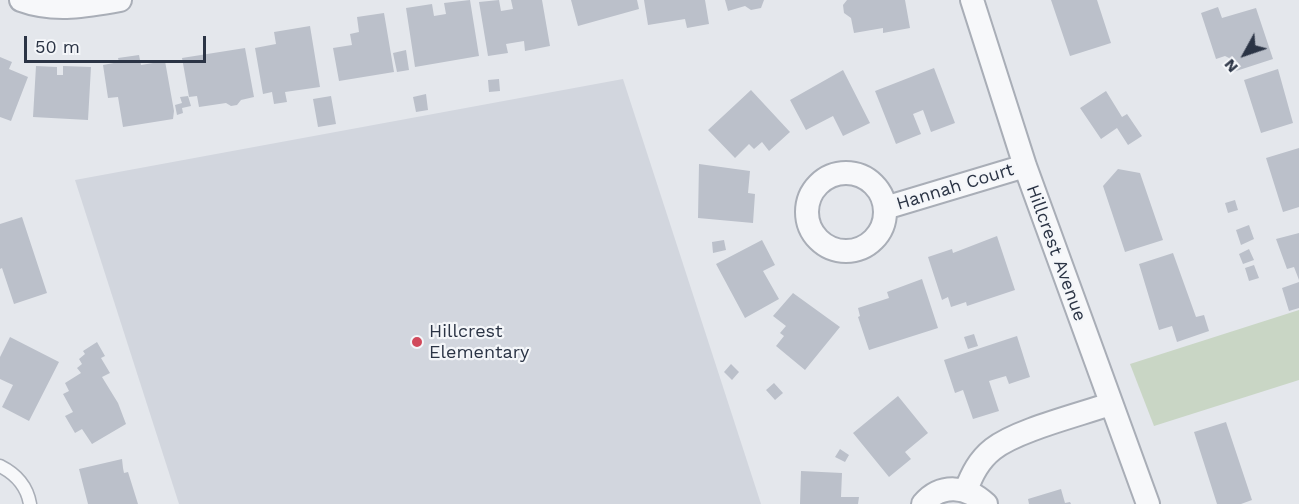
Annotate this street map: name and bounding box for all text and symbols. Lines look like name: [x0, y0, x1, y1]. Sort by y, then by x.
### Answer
scale bar: [27, 24, 208, 62]
north arrow: [1215, 24, 1275, 84]
text: 50 m: [35, 36, 80, 57]
text: N: [1220, 55, 1242, 77]
street label: Hannah Court: [894, 159, 1016, 215]
street label: Hillcrest Avenue: [1021, 182, 1091, 324]
place label: Hillcrest Elementary: [429, 321, 529, 364]
marker: Hillcrest Elementary: [410, 335, 424, 349]

